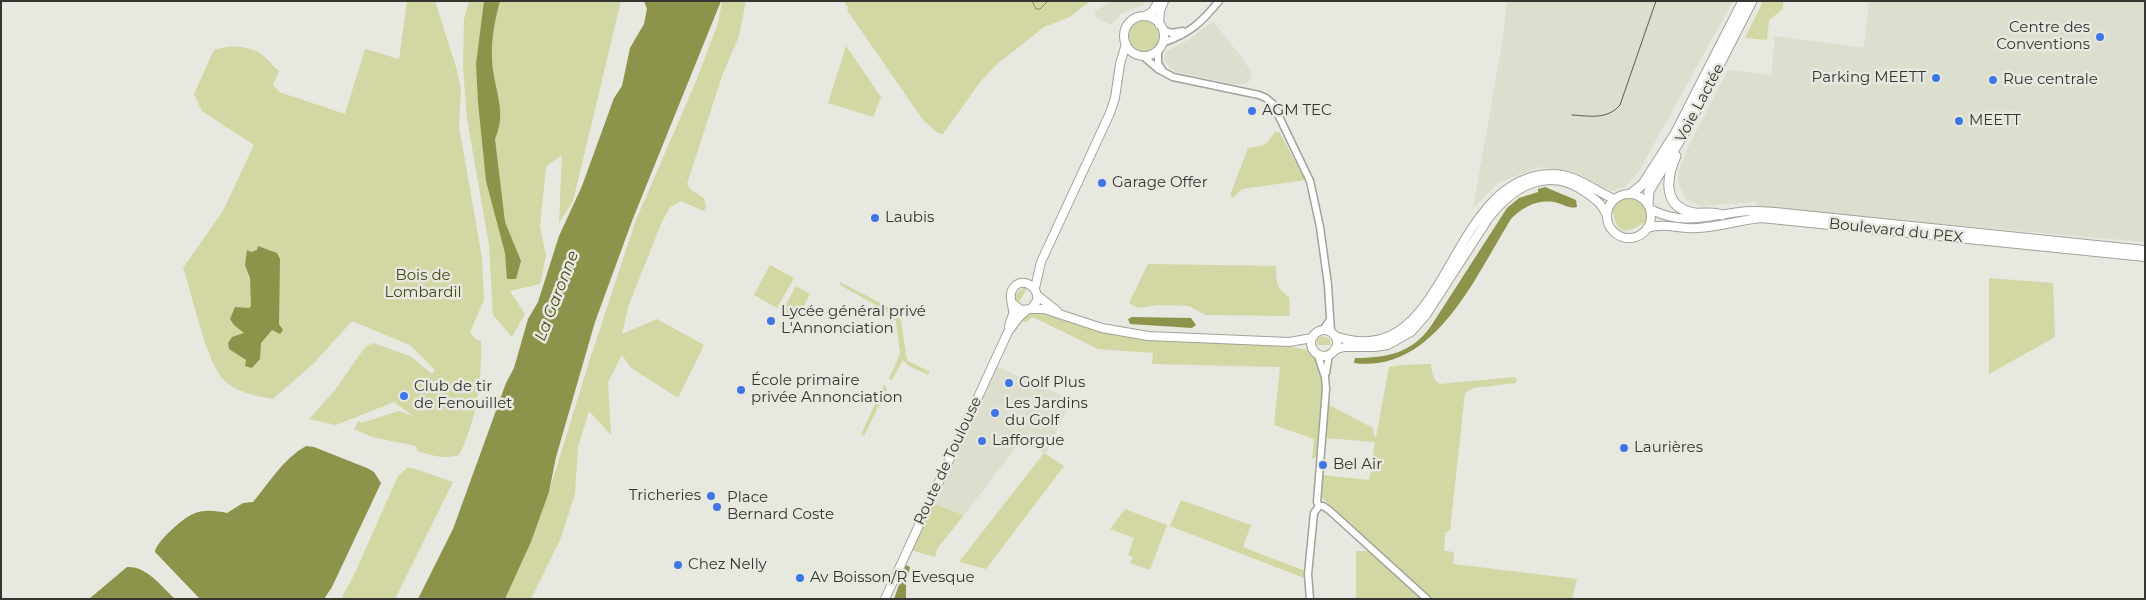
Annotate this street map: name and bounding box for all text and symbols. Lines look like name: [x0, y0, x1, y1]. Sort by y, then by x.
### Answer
place label: Centre des Conventions: [1996, 19, 2090, 54]
marker: Centre des Conventions: [2094, 31, 2106, 43]
street label: Voie Lactée: [1672, 61, 1728, 145]
place label: Parking MEETT: [1812, 69, 1926, 87]
place label: Rue centrale: [2003, 71, 2098, 89]
marker: Parking MEETT: [1930, 72, 1942, 84]
marker: Rue centrale: [1987, 74, 1999, 86]
place label: AGM TEC: [1262, 102, 1332, 120]
marker: AGM TEC: [1246, 105, 1258, 117]
place label: MEETT: [1969, 112, 2021, 130]
marker: MEETT: [1953, 115, 1965, 127]
place label: Garage Offer: [1112, 174, 1208, 192]
marker: Garage Offer: [1096, 177, 1108, 189]
place label: Laubis: [885, 209, 934, 227]
marker: Laubis: [869, 212, 881, 224]
street label: Boulevard du PEX: [1828, 215, 1964, 247]
water label: La Garonne: [531, 248, 583, 344]
park label: Bois de Lombardil: [384, 267, 462, 302]
place label: Lycée général privé L'Annonciation: [781, 303, 926, 338]
marker: Lycée général privé L'Annonciation: [765, 315, 777, 327]
place label: École primaire privée Annonciation: [751, 372, 903, 407]
place label: Golf Plus: [1019, 374, 1085, 392]
marker: Golf Plus: [1003, 377, 1015, 389]
place label: Club de tir de Fenouillet: [414, 378, 512, 413]
marker: École primaire privée Annonciation: [735, 384, 747, 396]
marker: Club de tir de Fenouillet: [398, 390, 410, 402]
street label: Route de Toulouse: [910, 394, 986, 528]
place label: Les Jardins du Golf: [1005, 395, 1088, 430]
marker: Les Jardins du Golf: [989, 407, 1001, 419]
place label: Lafforgue: [992, 432, 1064, 450]
marker: Lafforgue: [976, 435, 988, 447]
place label: Laurières: [1634, 439, 1703, 457]
marker: Laurières: [1618, 442, 1630, 454]
place label: Bel Air: [1333, 456, 1382, 474]
marker: Bel Air: [1317, 459, 1329, 471]
place label: Tricheries: [629, 487, 701, 505]
place label: Place Bernard Coste: [727, 489, 834, 524]
marker: Tricheries: [705, 490, 717, 502]
marker: Place Bernard Coste: [711, 501, 723, 513]
place label: Chez Nelly: [688, 556, 767, 574]
marker: Chez Nelly: [672, 559, 684, 571]
place label: Av Boisson/R Evesque: [810, 569, 975, 587]
marker: Av Boisson/R Evesque: [794, 572, 806, 584]

